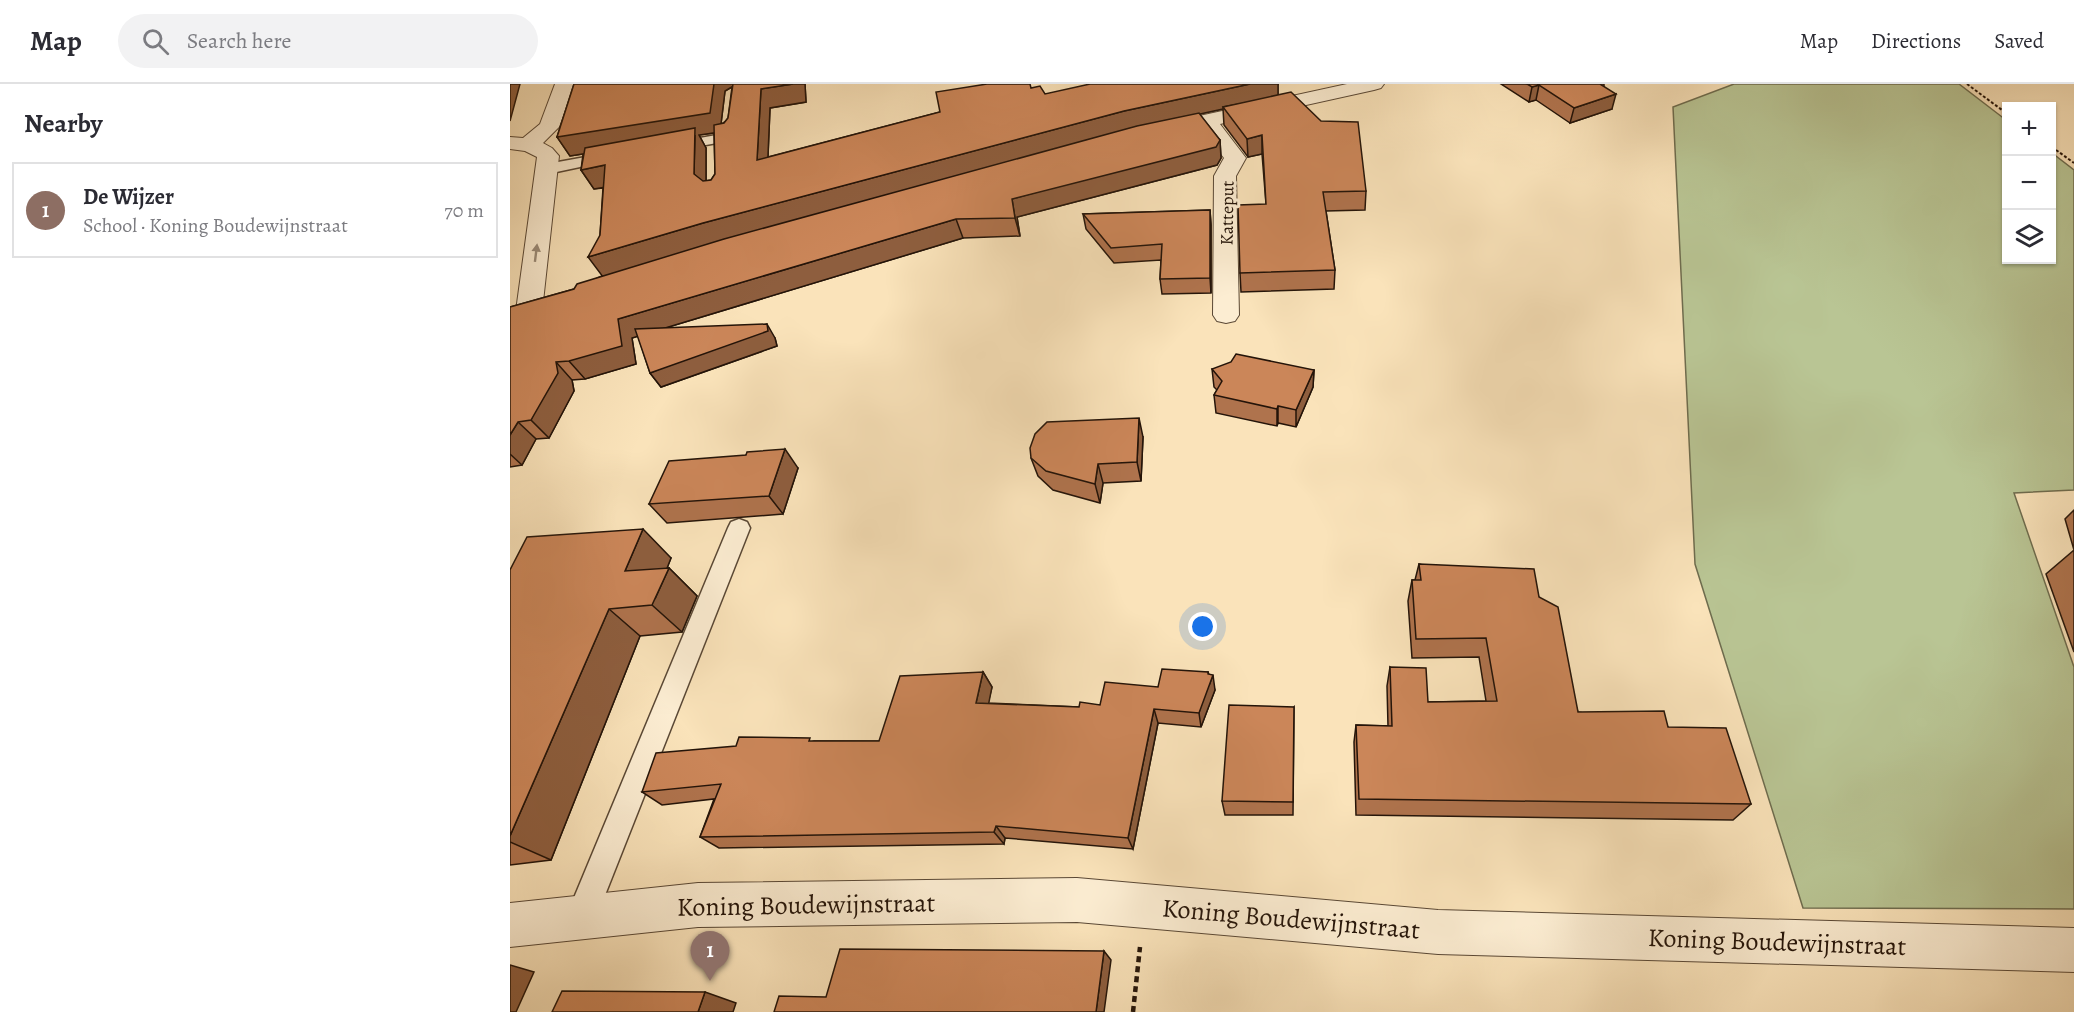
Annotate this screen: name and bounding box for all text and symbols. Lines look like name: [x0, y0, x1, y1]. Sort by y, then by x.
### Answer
search box: [118, 14, 538, 68]
text: Map: [30, 22, 82, 60]
icon: search: [139, 25, 172, 58]
text: Search here: [187, 26, 291, 56]
text: Map: [1800, 27, 1838, 55]
text: Directions: [1871, 27, 1961, 55]
text: Saved: [1994, 27, 2044, 55]
map controls: [2002, 102, 2056, 264]
button: +: [2002, 102, 2056, 156]
text: Nearby: [24, 106, 103, 141]
button: −: [2002, 156, 2056, 210]
street label: Katteput: [1214, 180, 1240, 246]
text: De Wijzer: [83, 182, 174, 212]
text: 1: [42, 197, 49, 224]
text: 70 m: [444, 197, 484, 224]
button: layers: [2002, 210, 2056, 264]
text: School · Koning Boudewijnstraat: [83, 212, 348, 239]
one-way arrow: [531, 244, 540, 263]
your location: [1188, 612, 1217, 641]
street label: Koning Boudewijnstraat: [677, 885, 936, 925]
street label: Koning Boudewijnstraat: [1161, 890, 1422, 948]
street label: Koning Boudewijnstraat: [1647, 920, 1907, 964]
pin: 1: [690, 932, 730, 981]

